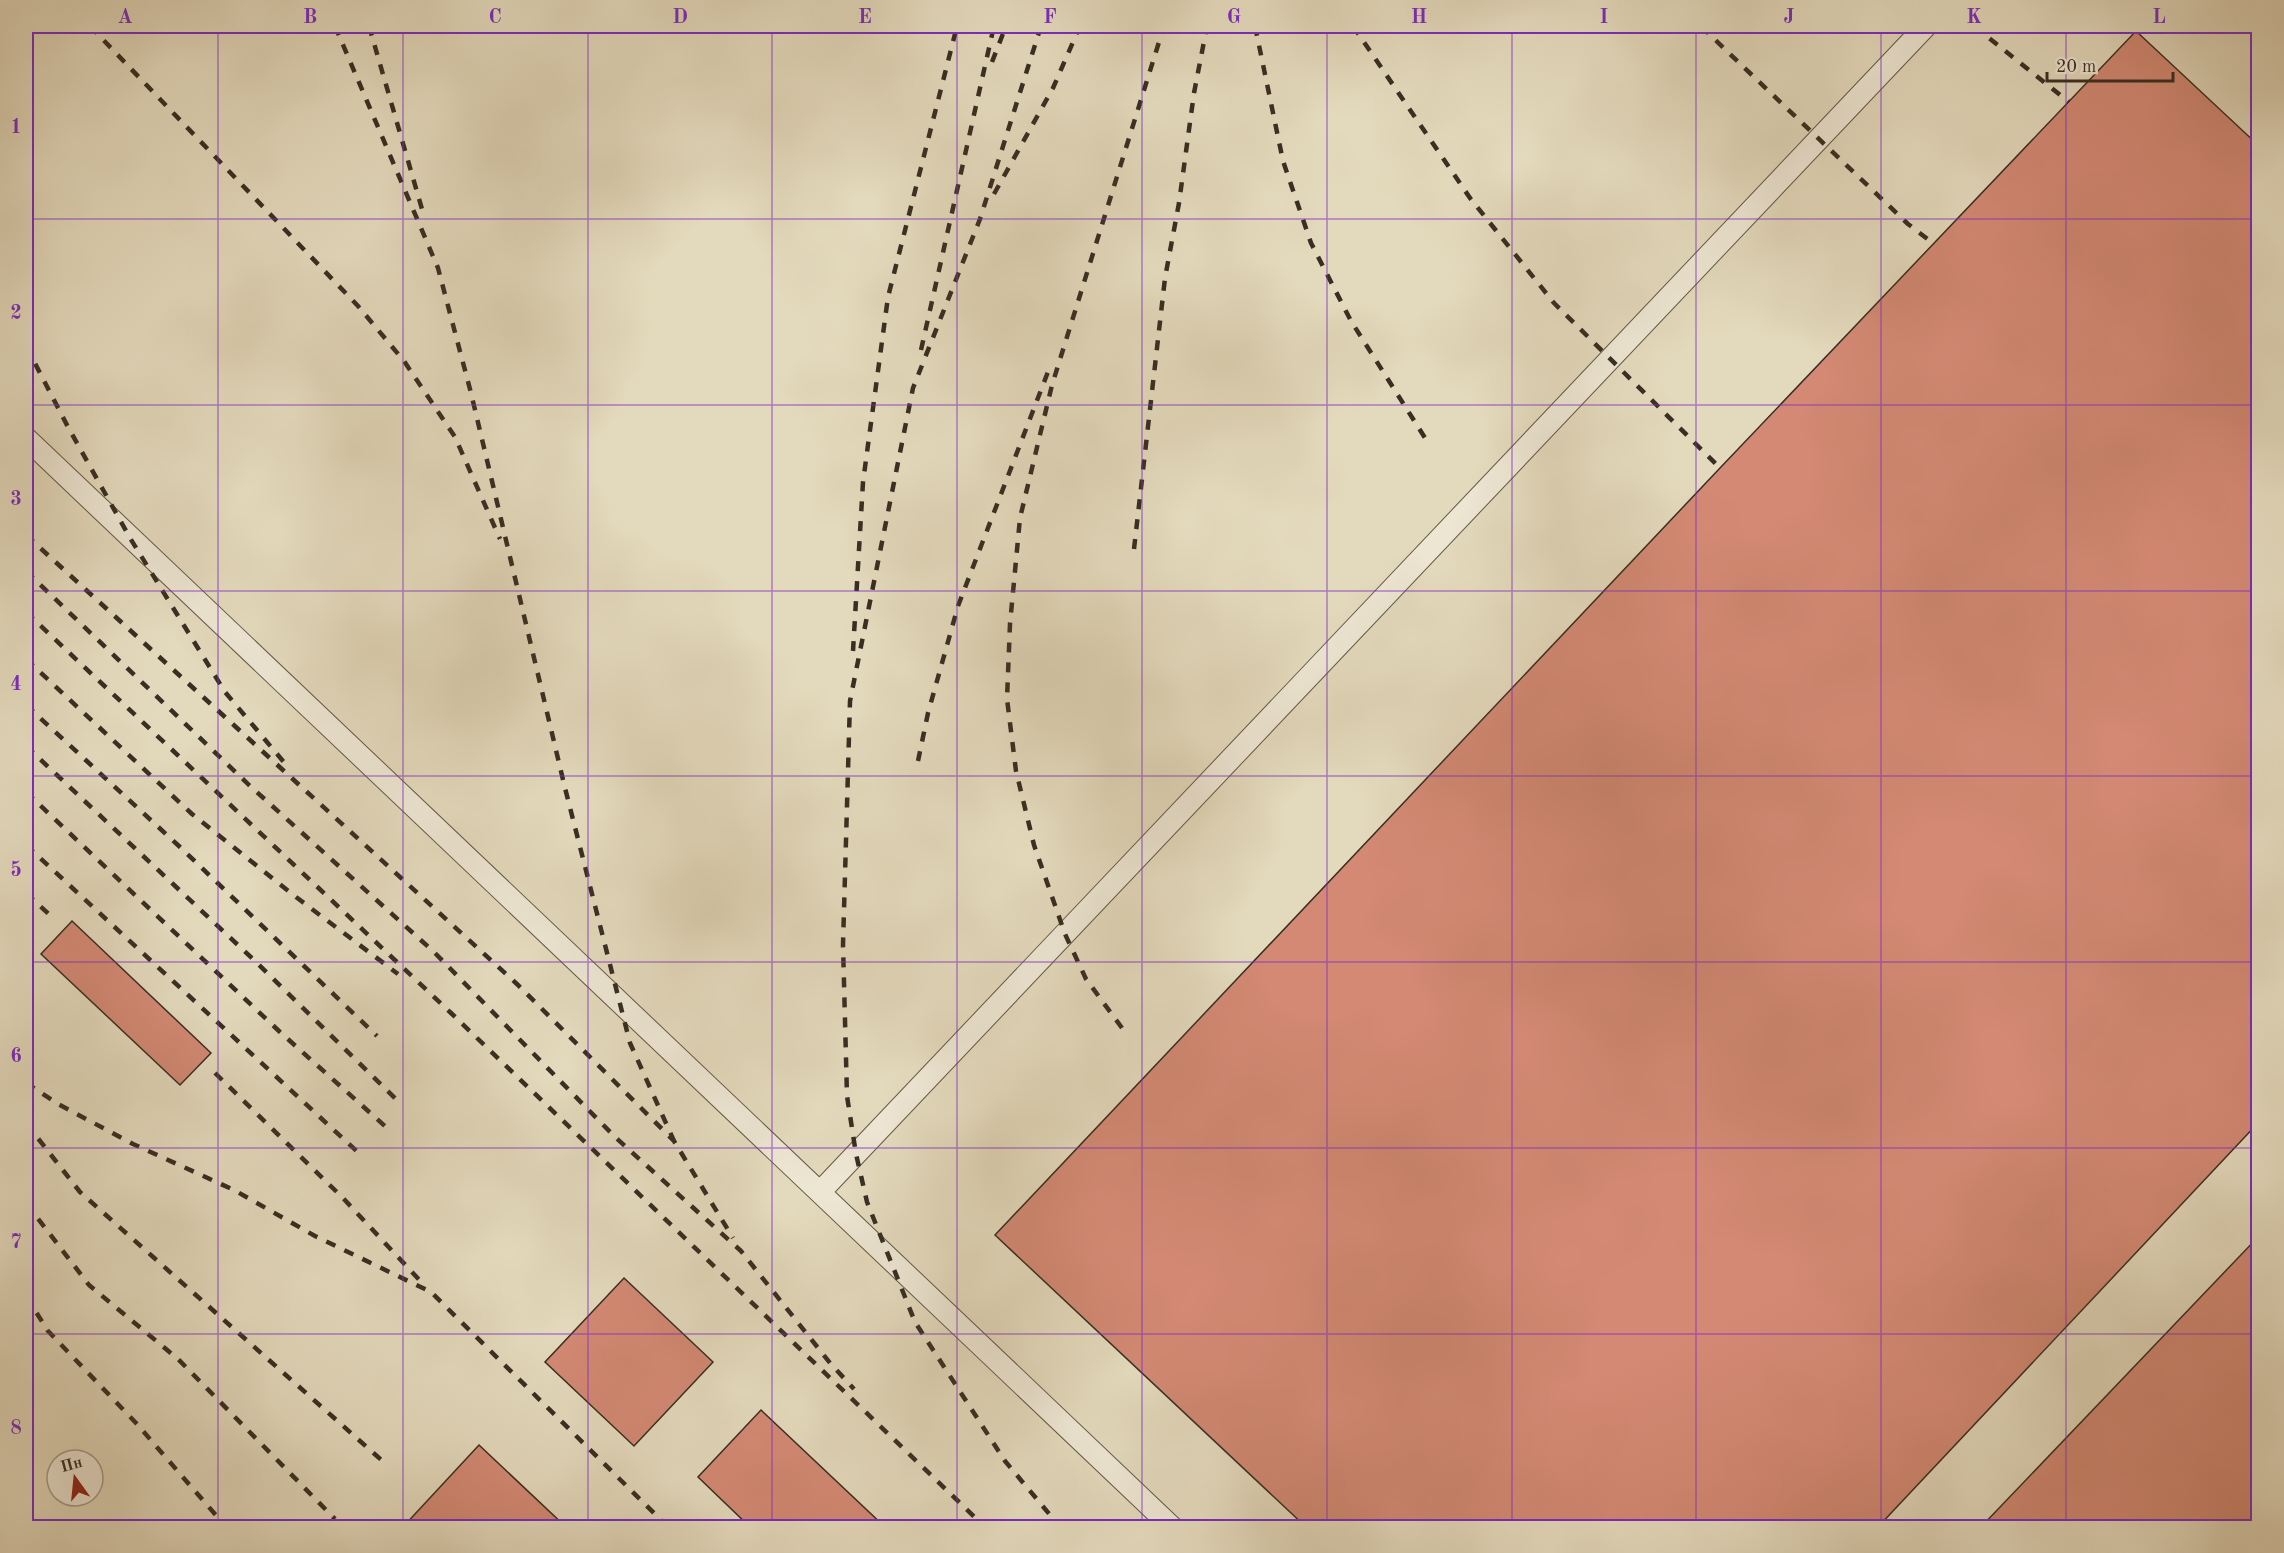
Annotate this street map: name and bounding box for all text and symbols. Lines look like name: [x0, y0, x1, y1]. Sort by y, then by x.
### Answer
text: A: [117, 8, 133, 28]
text: B: [303, 8, 317, 28]
text: C: [488, 8, 502, 28]
text: D: [672, 8, 688, 28]
text: E: [858, 8, 872, 28]
text: F: [1043, 8, 1057, 28]
text: G: [1227, 8, 1241, 28]
text: H: [1411, 8, 1427, 28]
text: I: [1600, 8, 1608, 28]
text: J: [1784, 8, 1795, 28]
text: K: [1966, 8, 1982, 28]
text: L: [2152, 8, 2166, 28]
scale bar: [2047, 45, 2173, 83]
text: 20 m: [2056, 58, 2096, 76]
text: 1: [10, 118, 22, 138]
text: 2: [10, 304, 22, 324]
text: 3: [10, 490, 22, 510]
text: 4: [10, 675, 22, 695]
text: 5: [10, 860, 22, 881]
text: 6: [10, 1047, 22, 1067]
text: 7: [10, 1233, 22, 1253]
text: 8: [10, 1419, 22, 1439]
north arrow: [45, 1448, 105, 1508]
text: Пн: [59, 1455, 84, 1476]

